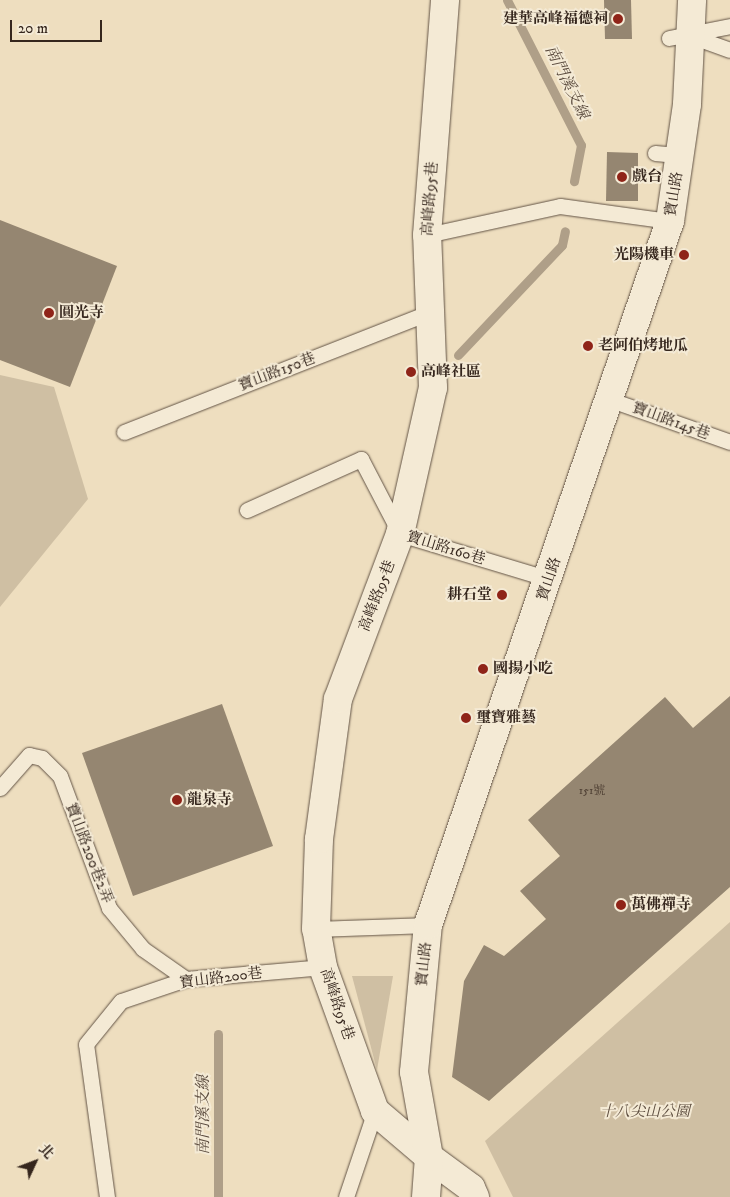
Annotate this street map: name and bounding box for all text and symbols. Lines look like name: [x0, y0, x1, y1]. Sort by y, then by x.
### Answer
scale bar: [12, 10, 105, 42]
place label: 建華高峰福德祠: [503, 10, 608, 28]
marker: 建華高峰福德祠: [612, 13, 624, 25]
text: 20 m: [18, 19, 48, 38]
water label: 南門溪支線: [541, 42, 593, 122]
street label: 高峰路95巷: [418, 161, 442, 237]
place label: 戲台: [632, 168, 662, 186]
street label: 寶山路: [662, 170, 686, 218]
marker: 戲台: [616, 171, 628, 183]
place label: 光陽機車: [614, 246, 674, 264]
marker: 光陽機車: [678, 249, 690, 261]
place label: 圓光寺: [59, 304, 104, 322]
marker: 圓光寺: [43, 307, 55, 319]
place label: 老阿伯烤地瓜: [598, 337, 688, 355]
marker: 老阿伯烤地瓜: [582, 340, 594, 352]
street label: 寶山路150巷: [236, 349, 318, 395]
place label: 高峰社區: [421, 363, 481, 381]
marker: 高峰社區: [405, 366, 417, 378]
street label: 寶山路145巷: [630, 399, 712, 443]
street label: 寶山路160巷: [404, 528, 488, 568]
street label: 寶山路: [533, 555, 565, 603]
street label: 高峰路95巷: [355, 558, 399, 634]
place label: 耕石堂: [447, 586, 492, 604]
marker: 耕石堂: [496, 589, 508, 601]
place label: 國揚小吃: [493, 660, 553, 678]
marker: 國揚小吃: [477, 663, 489, 675]
place label: 璽寶雅藝: [476, 709, 536, 727]
marker: 璽寶雅藝: [460, 712, 472, 724]
house number: 151號: [579, 784, 605, 798]
place label: 龍泉寺: [187, 791, 232, 809]
marker: 龍泉寺: [171, 794, 183, 806]
street label: 寶山路200巷2弄: [62, 800, 116, 906]
place label: 萬佛禪寺: [631, 896, 691, 914]
marker: 萬佛禪寺: [615, 899, 627, 911]
street label: 寶山路: [413, 941, 435, 987]
street label: 寶山路200巷: [178, 964, 264, 992]
street label: 高峰路95巷: [316, 966, 358, 1042]
water label: 南門溪支線: [193, 1075, 213, 1155]
park label: 十八尖山公園: [600, 1103, 690, 1121]
north arrow: [10, 1137, 60, 1187]
text: 北: [35, 1141, 57, 1163]

